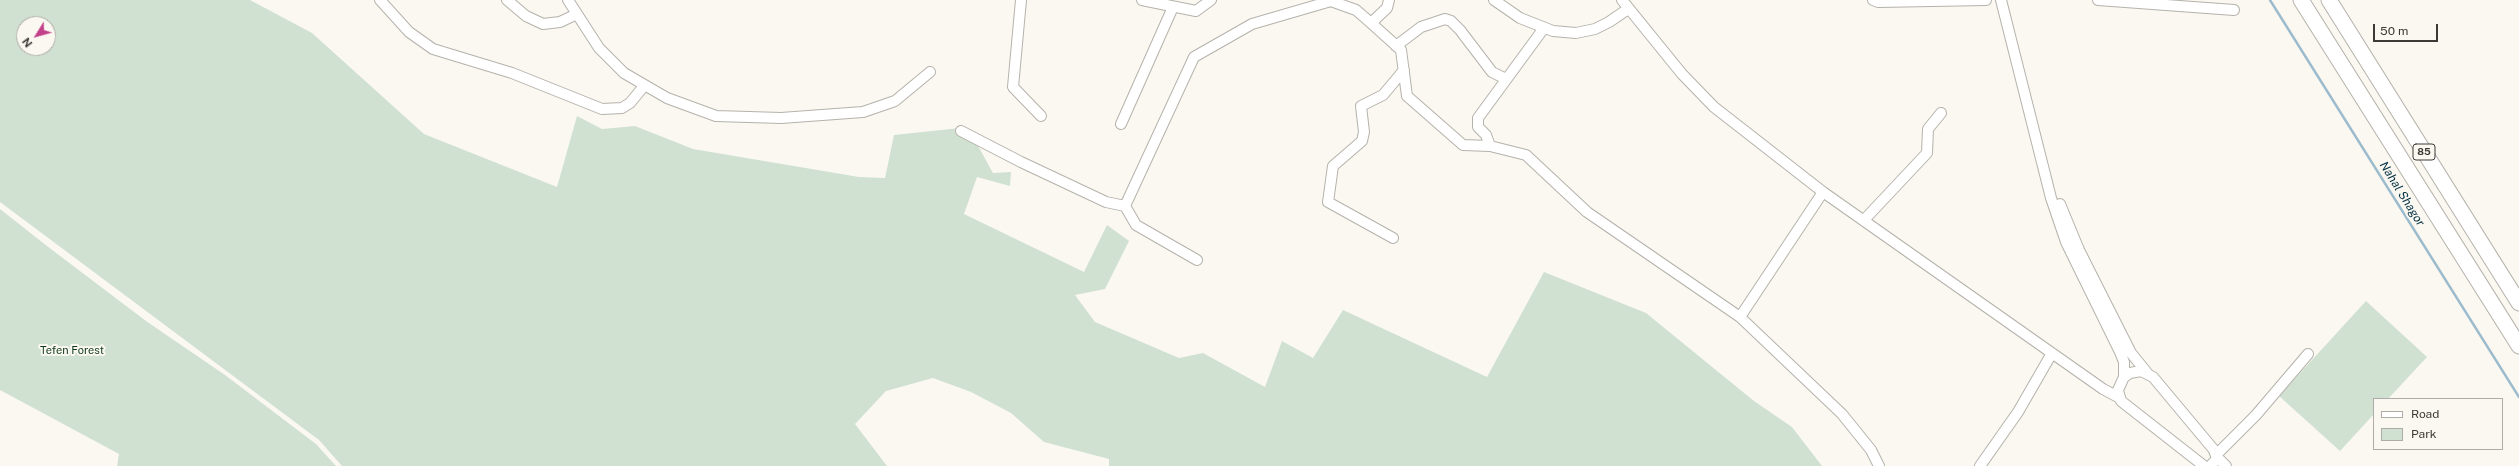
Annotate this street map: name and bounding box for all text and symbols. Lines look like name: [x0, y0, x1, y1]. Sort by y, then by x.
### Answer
north arrow: [16, 16, 56, 56]
scale bar: [2375, 16, 2440, 42]
text: 50 m: [2380, 24, 2408, 38]
text: N: [20, 36, 35, 50]
road number: 85: [2413, 144, 2435, 160]
water label: Nahal Shagor: [2376, 159, 2428, 229]
park label: Tefen Forest: [40, 344, 104, 358]
legend: [2373, 398, 2503, 450]
text: Road: [2411, 407, 2439, 421]
text: Park: [2411, 427, 2437, 441]

